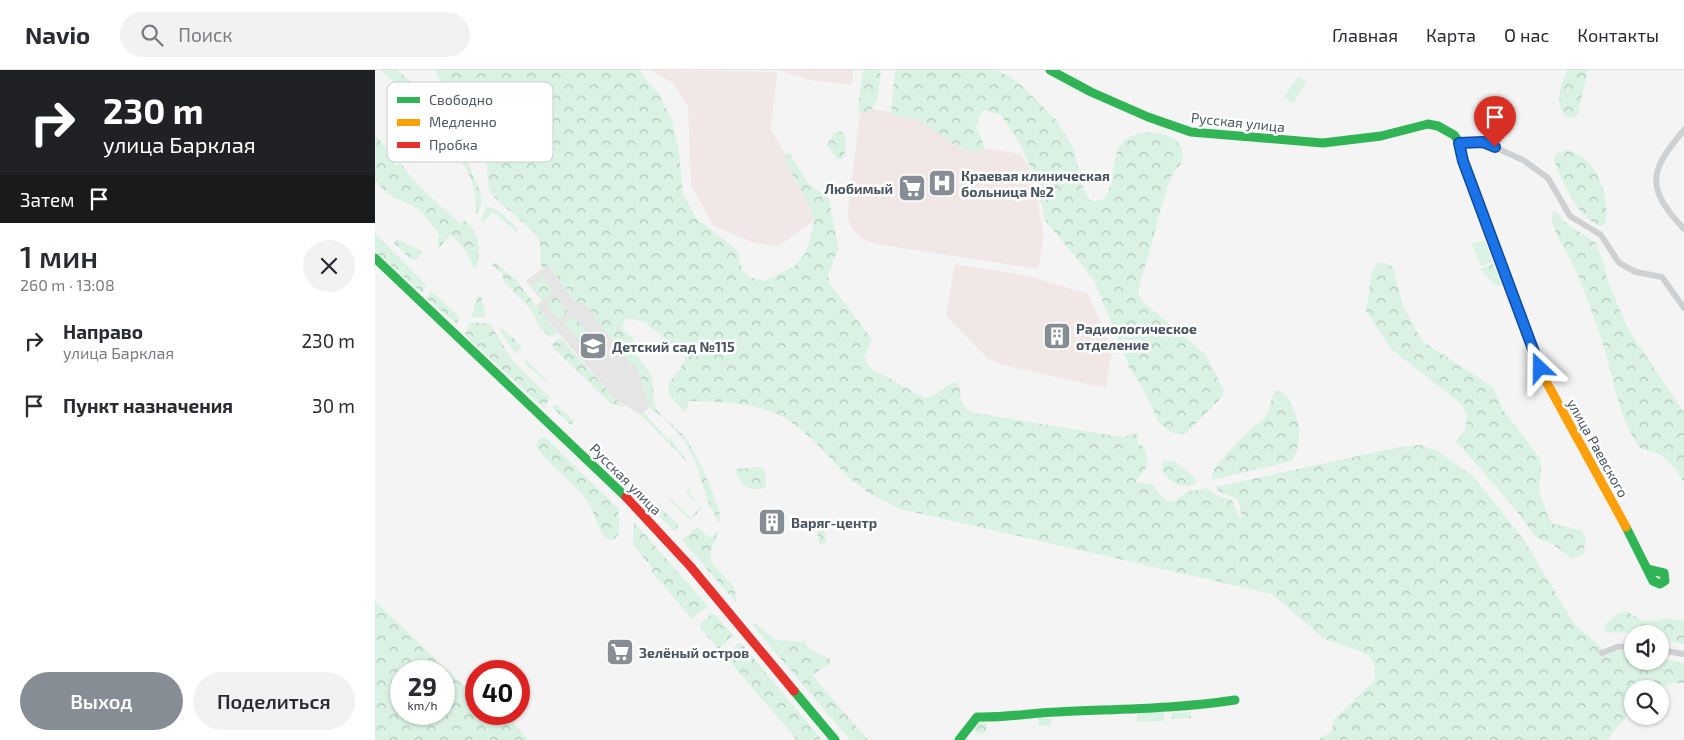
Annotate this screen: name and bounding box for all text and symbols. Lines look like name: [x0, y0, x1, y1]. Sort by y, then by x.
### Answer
search box: [120, 12, 470, 57]
text: Navio: [25, 20, 90, 49]
icon: search: [138, 21, 166, 49]
text: Поиск: [178, 23, 233, 46]
text: Главная: [1332, 24, 1398, 46]
text: Карта: [1426, 24, 1476, 46]
text: О нас: [1504, 24, 1549, 46]
text: Контакты: [1577, 24, 1659, 46]
legend: [387, 82, 553, 162]
text: 230 m: [103, 89, 204, 131]
icon: right: [20, 90, 85, 155]
text: Свободно: [429, 91, 493, 108]
pin: [1474, 96, 1516, 147]
icon: arrive: [1481, 103, 1509, 131]
street label: Русская улица: [1190, 109, 1286, 135]
text: Медленно: [429, 113, 497, 130]
text: улица Барклая: [103, 131, 256, 157]
text: Пробка: [429, 136, 478, 153]
place label: Краевая клиническая больница №2: [961, 167, 1110, 200]
hospital icon: Краевая клиническая больница №2: [927, 168, 957, 198]
supermarket icon: Любимый: [897, 173, 927, 203]
place label: Любимый: [824, 180, 893, 197]
icon: arrive: [85, 185, 113, 213]
text: Затем: [20, 188, 75, 211]
text: 1 мин: [20, 238, 98, 274]
button: close: [303, 240, 355, 292]
text: 260 m · 13:08: [20, 275, 115, 294]
text: Направо: [63, 320, 143, 343]
place label: Радиологическое отделение: [1076, 320, 1197, 353]
building icon: Радиологическое отделение: [1042, 321, 1072, 351]
icon: right: [20, 327, 48, 355]
text: 230 m: [301, 329, 355, 352]
school or university icon: Детский сад №115: [578, 331, 608, 361]
place label: Детский сад №115: [612, 338, 735, 355]
position arrow: [1513, 341, 1565, 393]
text: улица Барклая: [63, 343, 174, 362]
icon: arrive: [20, 392, 48, 420]
text: Пункт назначения: [63, 394, 233, 417]
text: 30 m: [312, 394, 355, 417]
street label: улица Раевского: [1564, 396, 1632, 500]
street label: Русская улица: [587, 440, 665, 518]
building icon: Варяг-центр: [757, 507, 787, 537]
place label: Варяг-центр: [791, 514, 877, 531]
map controls: [1624, 625, 1669, 725]
button: sound: [1624, 625, 1669, 670]
supermarket icon: Зелёный остров: [605, 637, 635, 667]
place label: Зелёный остров: [639, 644, 749, 661]
speed limit sign: 40: [465, 660, 530, 725]
text: 29: [408, 671, 437, 701]
button: Выход: [20, 672, 183, 730]
button: Поделиться: [193, 672, 355, 730]
button: search: [1624, 680, 1669, 725]
text: km/h: [408, 698, 437, 712]

